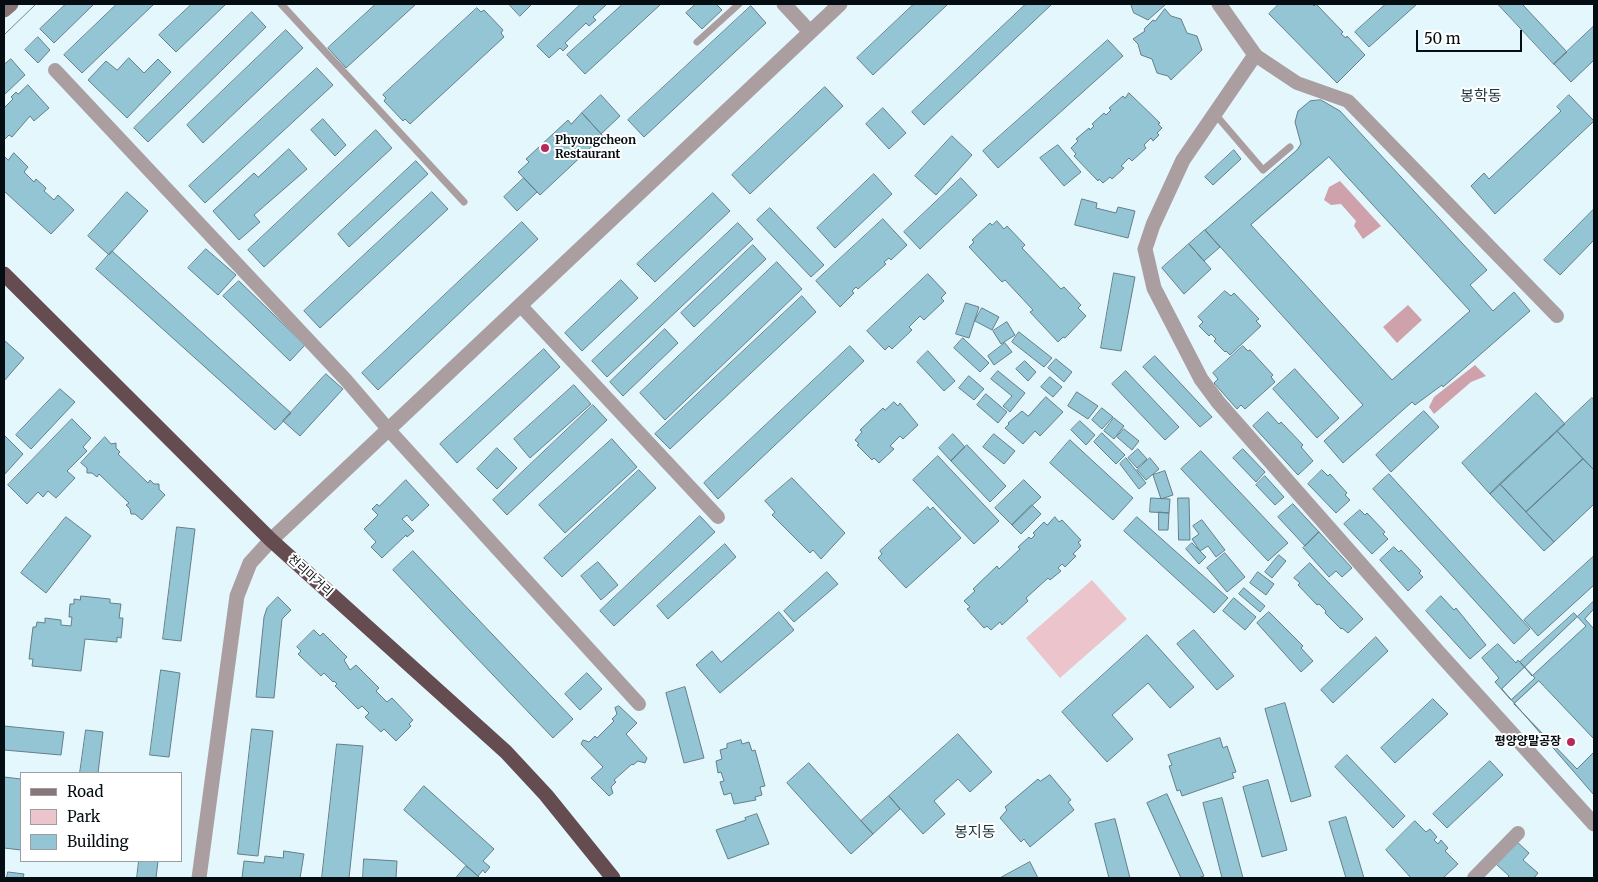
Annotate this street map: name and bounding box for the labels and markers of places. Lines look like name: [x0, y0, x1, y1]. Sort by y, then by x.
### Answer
place label: Phyongcheon Restaurant: [555, 134, 636, 162]
marker: Phyongcheon Restaurant: [539, 142, 551, 154]
place label: 평양양말공장: [1495, 735, 1561, 749]
marker: 평양양말공장: [1565, 736, 1577, 748]

